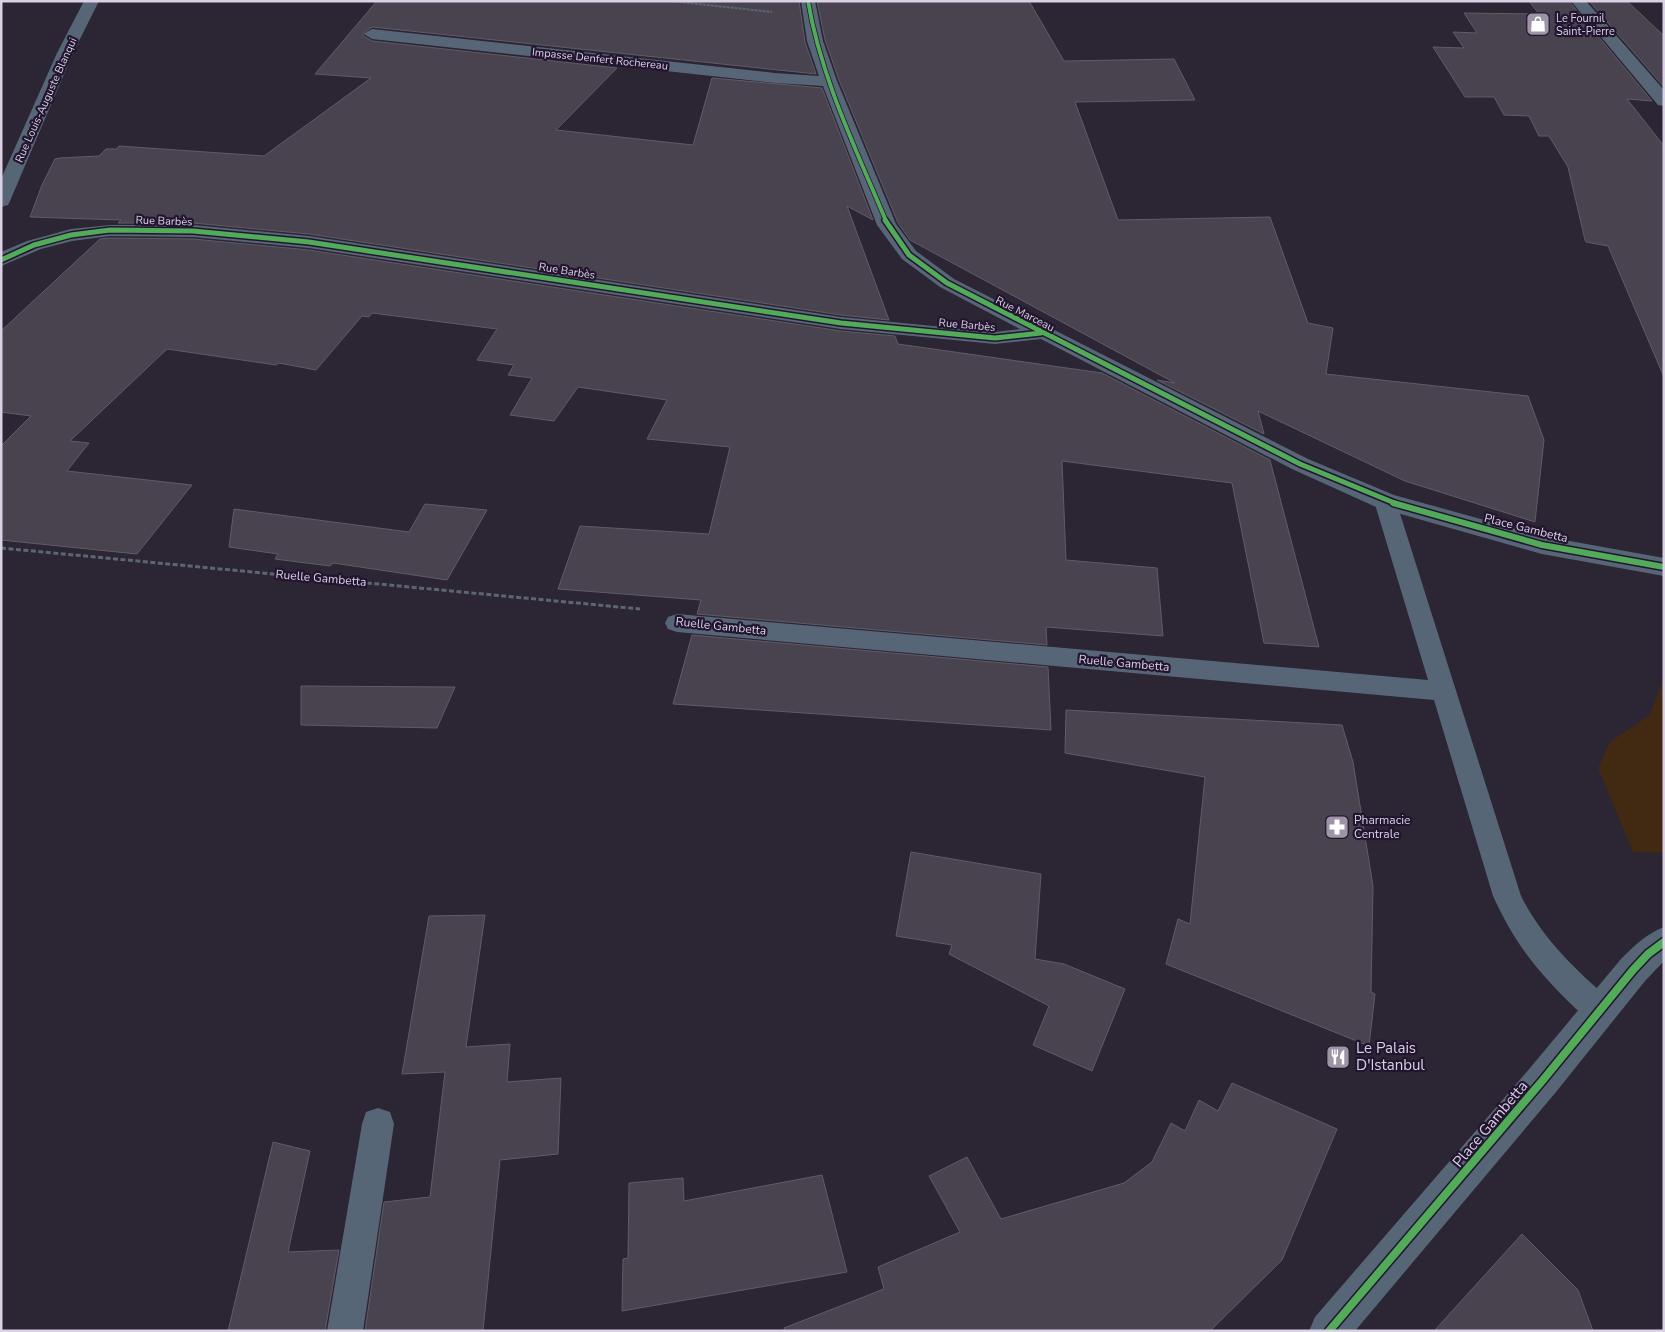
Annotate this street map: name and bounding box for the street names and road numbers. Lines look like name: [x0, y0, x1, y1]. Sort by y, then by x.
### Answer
street label: Rue Louis-Auguste Blanqui: [12, 35, 80, 165]
street label: Impasse Denfert Rochereau: [531, 44, 669, 74]
street label: Rue Barbès: [135, 213, 193, 229]
street label: Rue Barbès: [538, 259, 596, 283]
street label: Rue Marceau: [993, 293, 1057, 335]
street label: Rue Barbès: [938, 315, 996, 335]
street label: Place Gambetta: [1482, 510, 1570, 546]
street label: Ruelle Gambetta: [275, 566, 367, 590]
street label: Ruelle Gambetta: [675, 613, 767, 639]
street label: Ruelle Gambetta: [1078, 651, 1170, 675]
street label: Place Gambetta: [1448, 1077, 1532, 1171]

